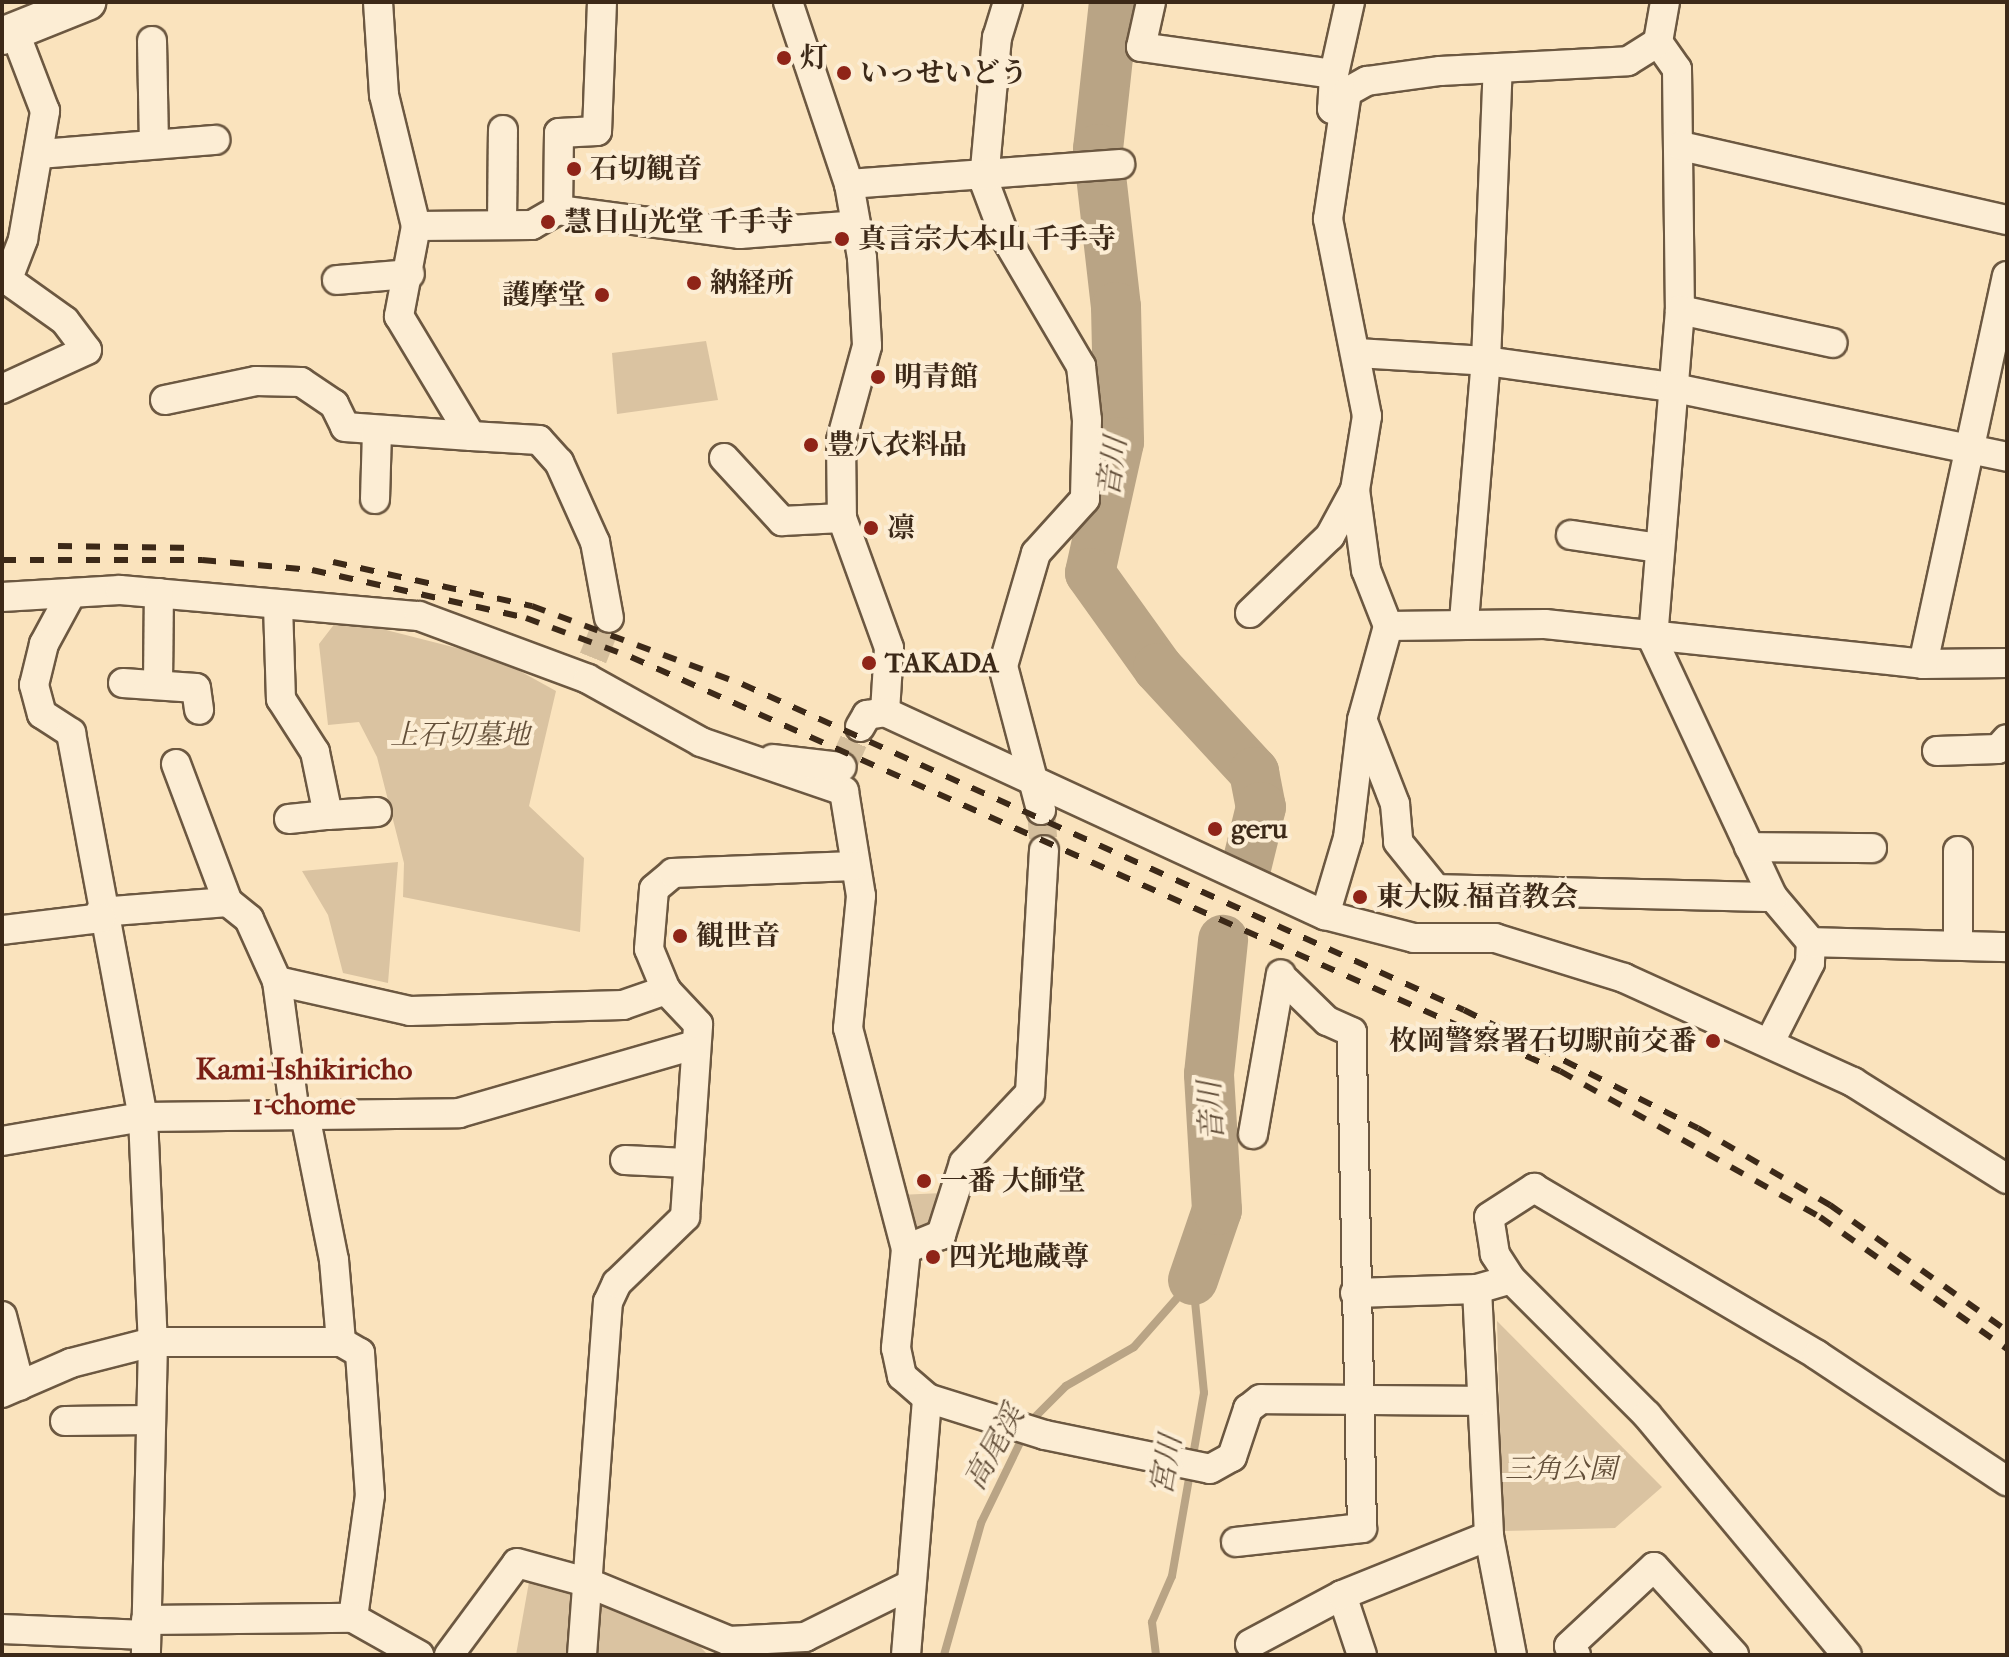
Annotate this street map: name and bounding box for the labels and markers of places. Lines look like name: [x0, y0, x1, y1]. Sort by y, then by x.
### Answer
place label: 灯: [800, 41, 828, 75]
marker: 灯: [775, 49, 793, 67]
place label: いっせいどう: [860, 56, 1028, 90]
marker: いっせいどう: [835, 64, 853, 82]
place label: 石切観音: [590, 152, 702, 186]
marker: 石切観音: [565, 160, 583, 178]
place label: 慧日山光堂 千手寺: [564, 205, 794, 239]
marker: 慧日山光堂 千手寺: [539, 213, 557, 231]
place label: 真言宗大本山 千手寺: [858, 222, 1116, 256]
marker: 真言宗大本山 千手寺: [833, 230, 851, 248]
place label: 納経所: [710, 266, 794, 300]
marker: 納経所: [685, 274, 703, 292]
place label: 護摩堂: [502, 278, 586, 312]
marker: 護摩堂: [593, 286, 611, 304]
place label: 明青館: [894, 360, 978, 394]
marker: 明青館: [869, 368, 887, 386]
place label: 豊八衣料品: [827, 428, 967, 462]
marker: 豊八衣料品: [802, 436, 820, 454]
place label: 凛: [887, 511, 915, 545]
marker: 凛: [862, 519, 880, 537]
place label: TAKADA: [885, 646, 999, 680]
marker: TAKADA: [860, 654, 878, 672]
place label: geru: [1231, 812, 1288, 846]
marker: geru: [1206, 820, 1224, 838]
place label: 東大阪 福音教会: [1376, 880, 1578, 914]
marker: 東大阪 福音教会: [1351, 888, 1369, 906]
place label: 観世音: [696, 919, 780, 953]
marker: 観世音: [671, 927, 689, 945]
place label: 枚岡警察署石切駅前交番: [1389, 1024, 1697, 1058]
marker: 枚岡警察署石切駅前交番: [1704, 1032, 1722, 1050]
place label: 一番 大師堂: [940, 1164, 1086, 1198]
marker: 一番 大師堂: [915, 1172, 933, 1190]
place label: 四光地蔵尊: [949, 1240, 1089, 1274]
marker: 四光地蔵尊: [924, 1248, 942, 1266]

